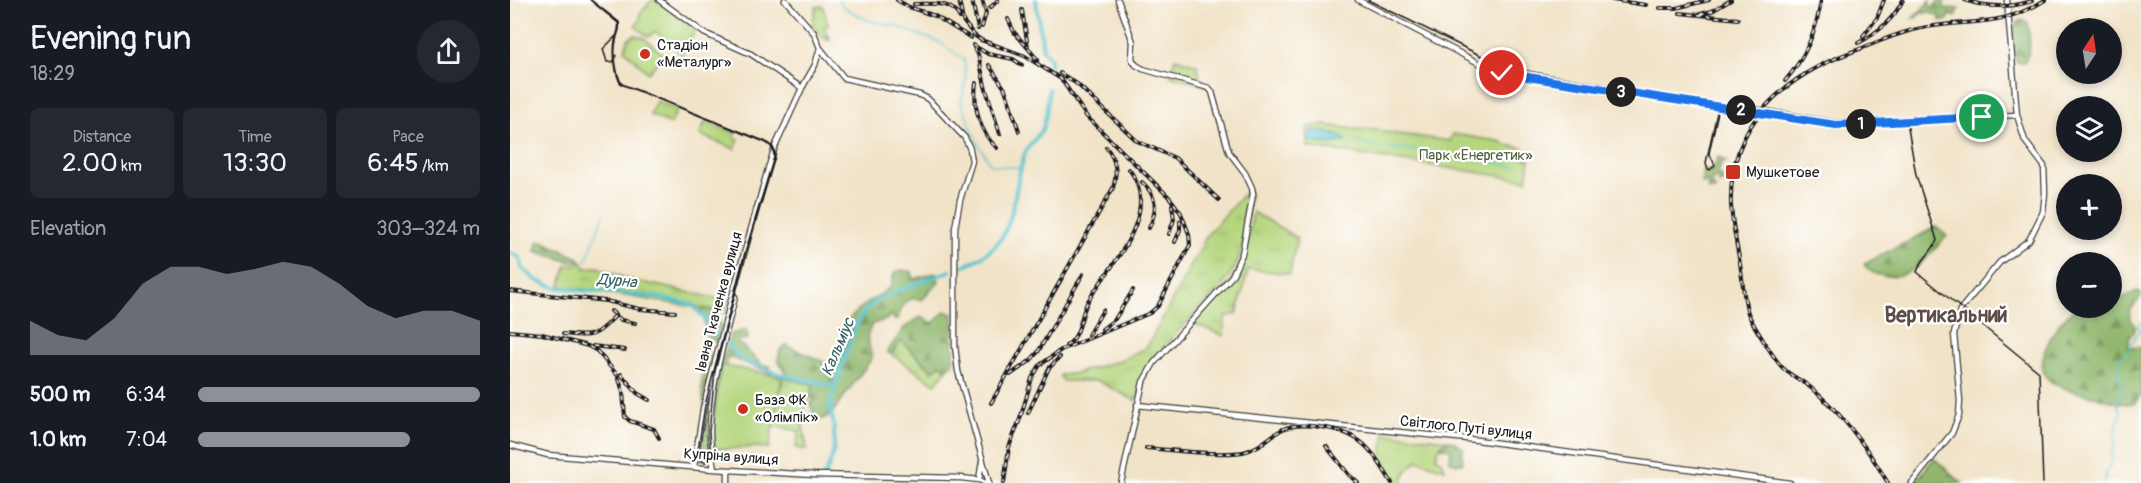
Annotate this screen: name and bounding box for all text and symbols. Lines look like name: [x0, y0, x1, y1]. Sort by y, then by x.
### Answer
text: Evening run: [30, 18, 191, 59]
north arrow: [2056, 18, 2122, 84]
map controls: [2056, 18, 2122, 318]
button: share: [417, 20, 480, 83]
place label: Стадіон «Металург»: [657, 36, 732, 72]
marker: Стадіон «Металург»: [638, 47, 652, 61]
pin: [1476, 47, 1527, 98]
icon: check: [1485, 56, 1518, 89]
text: 18:29: [30, 61, 75, 86]
pin: 3: [1606, 77, 1636, 107]
text: 3: [1617, 82, 1625, 102]
pin: [1956, 91, 2007, 142]
pin: 2: [1726, 95, 1756, 125]
button: layers: [2056, 96, 2122, 162]
text: 2: [1737, 100, 1745, 120]
icon: arrive: [1965, 100, 1998, 133]
pin: 1: [1846, 109, 1876, 139]
text: 1: [1858, 114, 1864, 134]
text: Distance: [73, 127, 131, 147]
text: Time: [238, 127, 272, 147]
text: Pace: [392, 127, 424, 147]
park label: Парк «Енергетик»: [1419, 146, 1533, 165]
text: 2.00: [62, 147, 118, 179]
text: 13:30: [223, 147, 287, 179]
text: 6:45: [367, 147, 419, 179]
text: km: [118, 156, 142, 176]
text: /km: [419, 156, 449, 176]
marker: Мушкетове: [1724, 163, 1742, 181]
place label: Мушкетове: [1746, 163, 1820, 182]
button: +: [2056, 174, 2122, 240]
text: Elevation: [30, 216, 106, 241]
text: 303–324 m: [376, 216, 480, 241]
street label: Івана Ткаченка вулиця: [691, 230, 747, 374]
button: −: [2056, 252, 2122, 318]
water label: Дурна: [595, 269, 639, 293]
district label: Вертикальний: [1884, 302, 2008, 329]
water label: Кальміус: [817, 314, 859, 379]
text: 500 m: [30, 382, 90, 407]
text: 6:34: [126, 382, 166, 407]
place label: База ФК «Олімпік»: [755, 391, 818, 427]
marker: База ФК «Олімпік»: [736, 402, 750, 416]
street label: Світлого Путі вулиця: [1399, 412, 1533, 444]
text: 1.0 km: [30, 427, 86, 452]
text: 7:04: [126, 427, 167, 452]
street label: Купріна вулиця: [683, 444, 779, 470]

